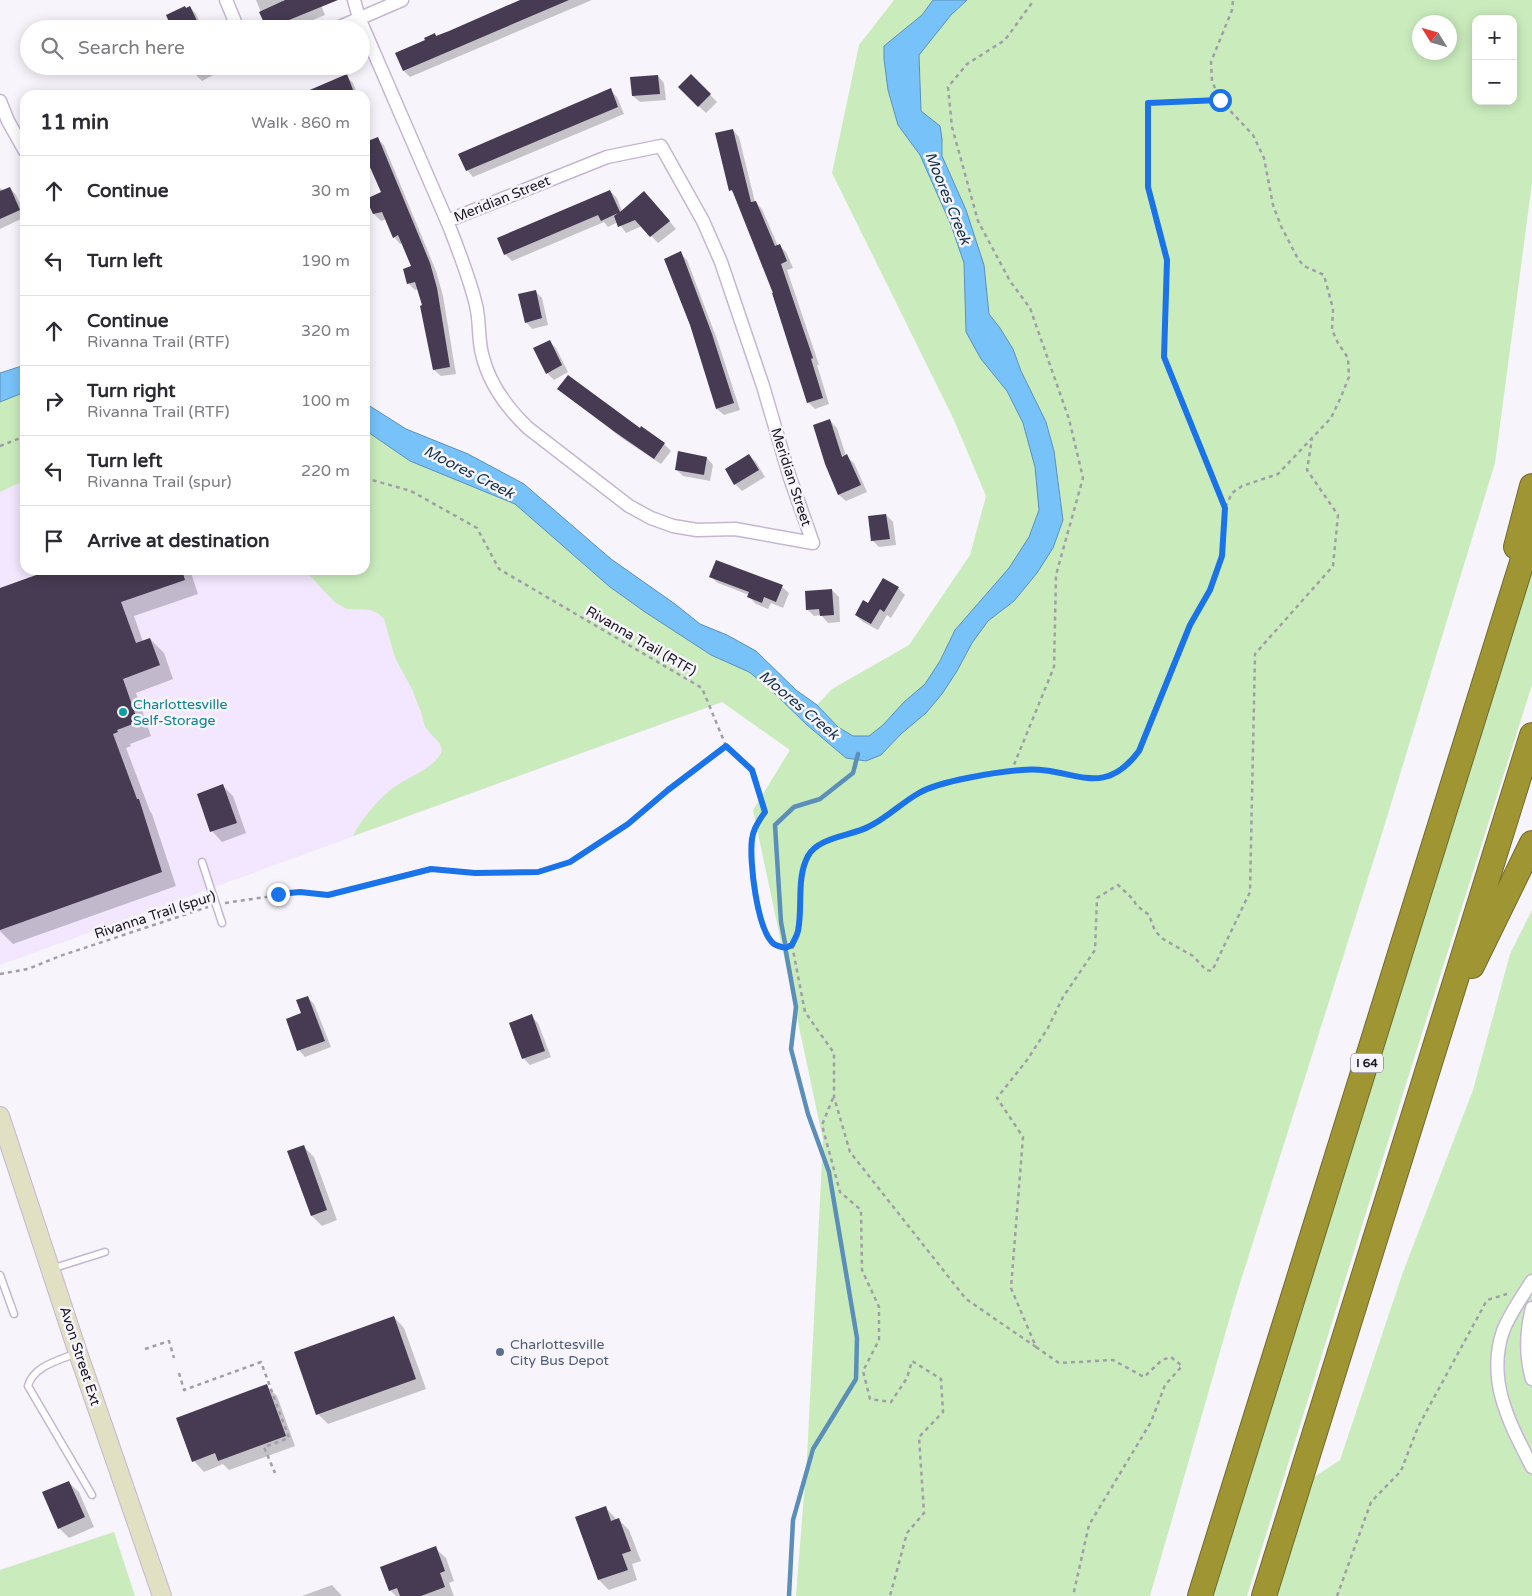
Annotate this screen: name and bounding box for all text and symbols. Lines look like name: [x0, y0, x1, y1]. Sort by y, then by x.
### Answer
north arrow: [1412, 15, 1457, 60]
map controls: [1472, 15, 1517, 105]
button: +: [1472, 15, 1517, 60]
search box: [20, 20, 370, 75]
icon: search: [38, 34, 66, 62]
text: Search here: [78, 37, 185, 59]
button: −: [1472, 60, 1517, 105]
route start: [1209, 89, 1232, 112]
text: 11 min: [40, 110, 109, 135]
text: Walk · 860 m: [251, 113, 350, 133]
water label: Moores Creek: [921, 149, 975, 249]
street label: Meridian Street: [451, 172, 553, 226]
icon: ahead: [40, 177, 68, 205]
text: Continue: [87, 180, 169, 202]
text: 30 m: [311, 181, 350, 201]
icon: left: [40, 247, 68, 275]
text: Turn left: [87, 250, 163, 272]
text: 190 m: [301, 251, 350, 271]
text: Continue: [87, 310, 169, 332]
icon: ahead: [40, 317, 68, 345]
text: 320 m: [301, 321, 350, 341]
text: Rivanna Trail (RTF): [87, 332, 230, 352]
text: Turn right: [87, 380, 175, 402]
icon: right: [40, 387, 68, 415]
text: 100 m: [301, 391, 350, 411]
text: Rivanna Trail (RTF): [87, 402, 230, 422]
street label: Meridian Street: [767, 426, 815, 529]
water label: Moores Creek: [421, 442, 519, 503]
text: Turn left: [87, 450, 163, 472]
icon: left: [40, 457, 68, 485]
text: 220 m: [301, 461, 350, 481]
text: Rivanna Trail (spur): [87, 472, 231, 492]
icon: arrive: [40, 527, 68, 555]
text: Arrive at destination: [87, 530, 270, 552]
street label: Rivanna Trail (RTF): [583, 602, 699, 680]
water label: Moores Creek: [755, 666, 844, 745]
place label: Charlottesville Self-Storage: [133, 696, 227, 729]
marker: Charlottesville Self-Storage: [117, 706, 129, 718]
route end: [267, 883, 290, 906]
street label: Rivanna Trail (spur): [92, 887, 218, 943]
road number: I 64: [1351, 1054, 1383, 1072]
street label: Avon Street Ext: [56, 1304, 104, 1408]
place label: Charlottesville City Bus Depot: [510, 1336, 610, 1369]
marker: Charlottesville City Bus Depot: [494, 1346, 506, 1358]

